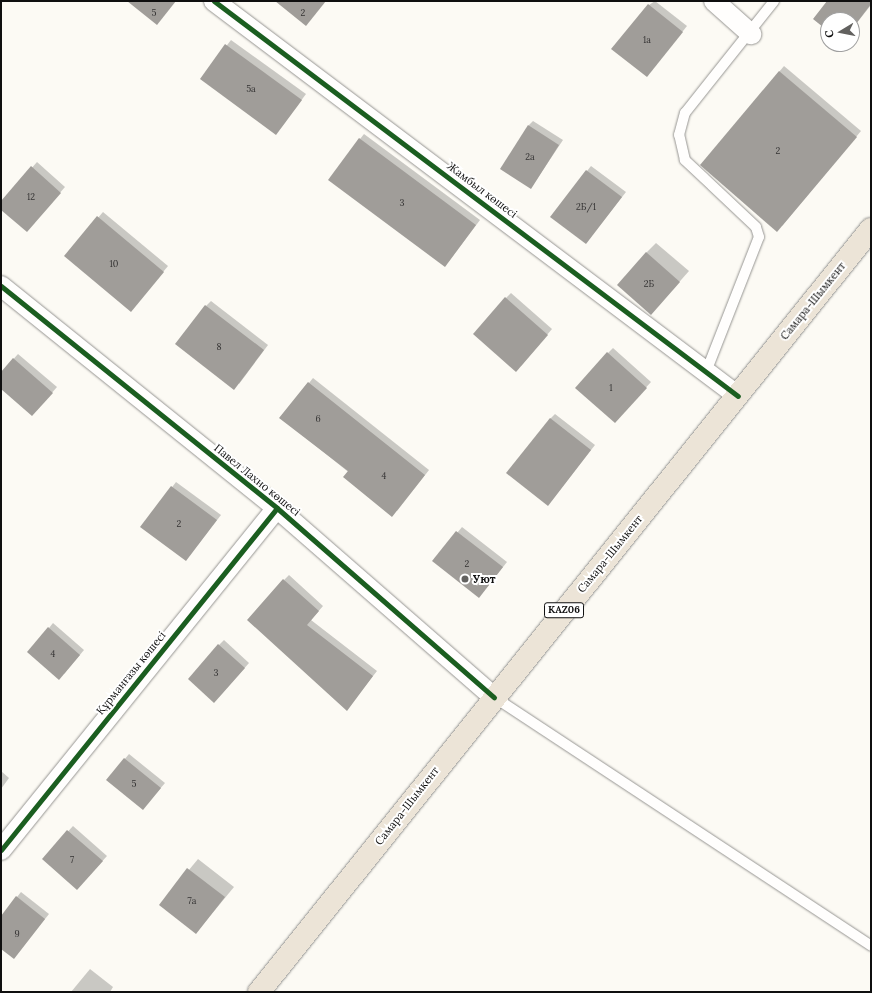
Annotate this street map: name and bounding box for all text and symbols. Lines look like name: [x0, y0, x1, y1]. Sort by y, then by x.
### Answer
house number: 5: [152, 8, 156, 18]
house number: 2: [301, 8, 305, 18]
north arrow: [820, 12, 860, 52]
text: С: [822, 29, 837, 39]
house number: 1а: [643, 35, 651, 45]
house number: 5а: [246, 84, 256, 94]
house number: 2: [776, 146, 780, 156]
house number: 2а: [525, 152, 535, 162]
street label: Жамбыл көшесі: [444, 159, 520, 221]
house number: 12: [27, 192, 35, 202]
house number: 3: [399, 198, 405, 208]
house number: 2Б/1: [576, 202, 596, 212]
house number: 10: [110, 259, 118, 269]
street label: Самара-Шымкент: [778, 260, 848, 342]
house number: 2Б: [644, 279, 654, 289]
house number: 8: [216, 342, 222, 352]
house number: 1: [609, 383, 613, 393]
house number: 6: [315, 414, 321, 424]
street label: Павел Лахно көшесі: [211, 441, 303, 519]
house number: 4: [382, 471, 386, 481]
street label: Самара-Шымкент: [575, 513, 645, 595]
house number: 2: [177, 519, 181, 529]
house number: 2: [465, 559, 469, 569]
place label: Уют: [473, 572, 496, 586]
marker: Уют: [460, 574, 470, 584]
road number: KАZ06: [544, 602, 584, 618]
street label: Құрманғазы көшесі: [93, 629, 169, 717]
house number: 4: [51, 649, 55, 659]
house number: 3: [213, 668, 219, 678]
street label: Самара-Шымкент: [372, 764, 442, 848]
house number: 5: [132, 779, 136, 789]
house number: 7: [70, 855, 74, 865]
house number: 7а: [188, 896, 196, 906]
house number: 9: [14, 929, 20, 939]

